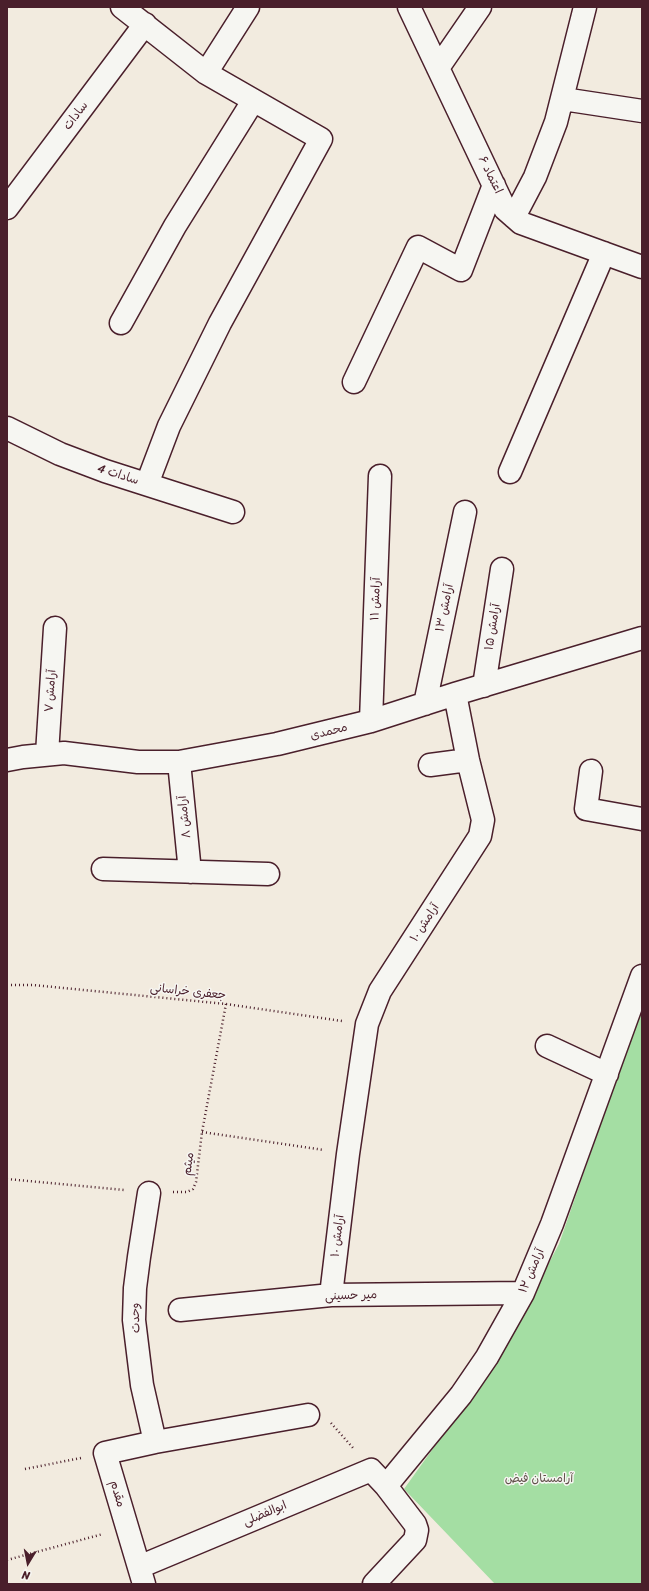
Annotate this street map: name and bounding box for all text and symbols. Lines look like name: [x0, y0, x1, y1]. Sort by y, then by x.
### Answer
street label: سادات: [61, 99, 91, 133]
street label: اعتماد ۶: [475, 154, 505, 196]
street label: سادات 4: [96, 462, 140, 488]
street label: آرامش ۱۱: [368, 577, 384, 621]
street label: آرامش ۱۳: [433, 583, 457, 633]
street label: آرامش ۱۵: [482, 603, 504, 651]
street label: آرامش ۷: [42, 669, 60, 713]
street label: محمدی: [309, 720, 349, 744]
street label: آرامش ۸: [176, 795, 194, 839]
street label: آرامش ۱۰: [407, 901, 443, 945]
street label: جعفری خراسانی: [149, 981, 227, 1003]
street label: میثم: [180, 1151, 198, 1177]
street label: آرامش ۱۰: [328, 1214, 348, 1258]
street label: آرامش ۱۲: [516, 1247, 548, 1295]
street label: میر حسینی: [325, 1288, 377, 1304]
street label: وحدت: [128, 1303, 144, 1333]
park label: آرامستان فیض: [505, 1472, 573, 1486]
street label: مقدم: [106, 1479, 128, 1509]
street label: ابوالفضلی: [241, 1498, 289, 1530]
north arrow: [8, 1543, 48, 1583]
text: N: [20, 1565, 31, 1585]

